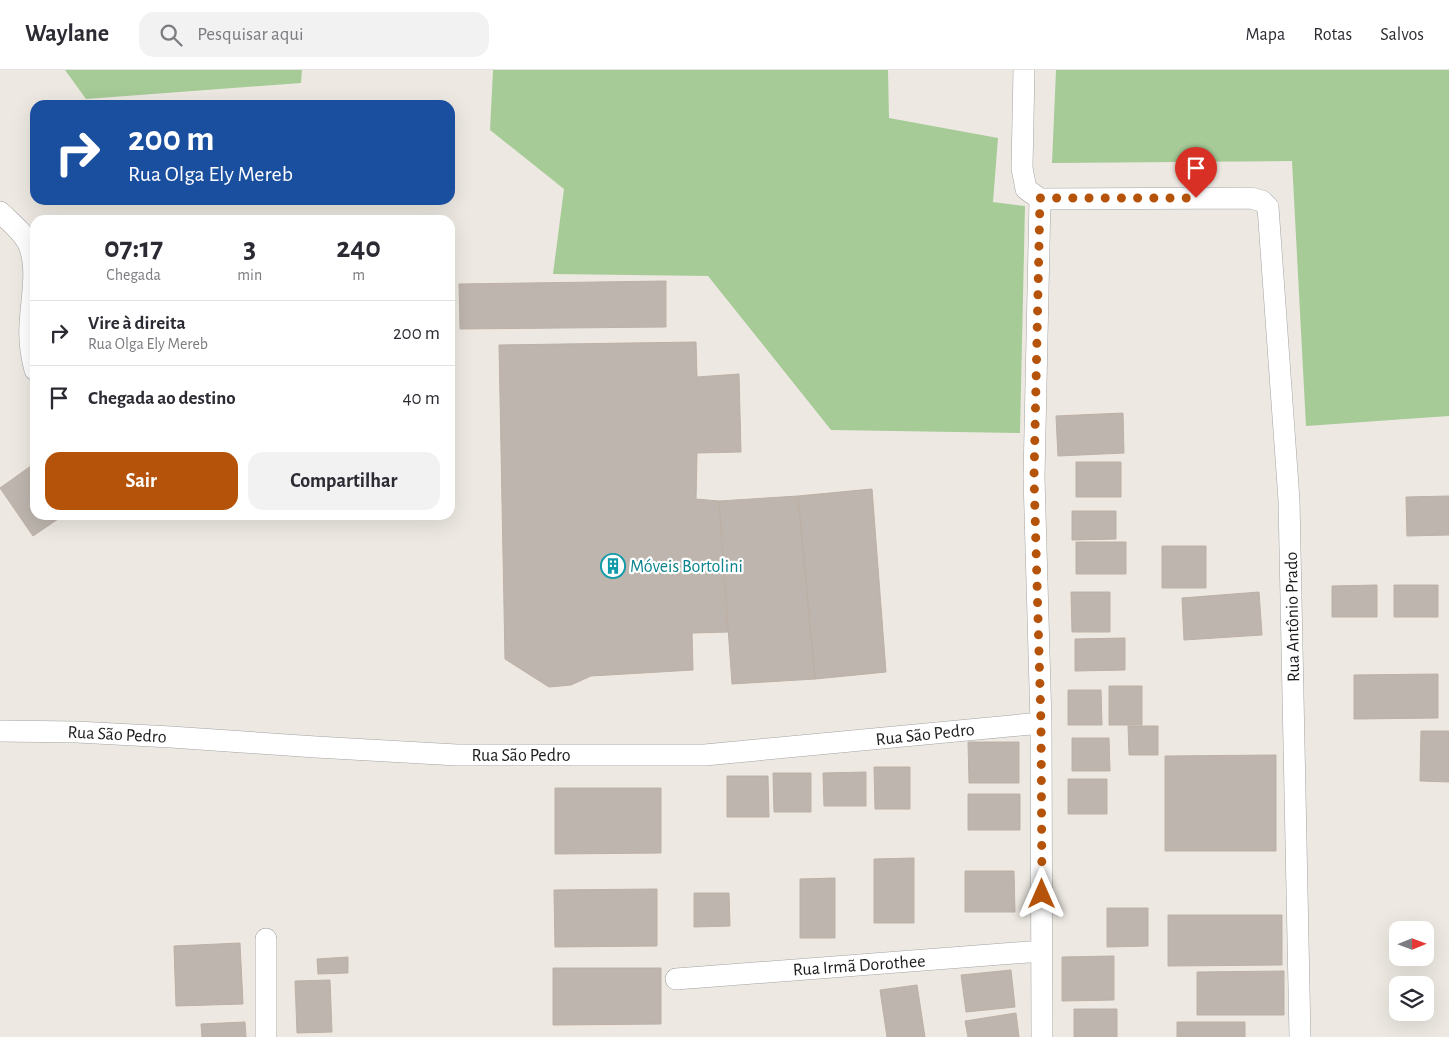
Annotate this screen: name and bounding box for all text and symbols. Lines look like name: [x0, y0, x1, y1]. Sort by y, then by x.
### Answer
search box: [139, 12, 489, 57]
icon: search: [157, 21, 185, 49]
text: Waylane: [25, 22, 109, 46]
text: Pesquisar aqui: [197, 25, 304, 44]
text: Mapa: [1246, 26, 1285, 44]
text: Rotas: [1313, 26, 1352, 44]
text: Salvos: [1380, 26, 1424, 44]
icon: right: [45, 120, 110, 185]
text: 200 m: [128, 122, 215, 157]
pin: [1175, 147, 1217, 198]
icon: arrive: [1182, 154, 1210, 182]
text: Rua Olga Ely Mereb: [128, 163, 293, 185]
text: 07:17: [104, 233, 163, 263]
text: 3: [243, 233, 256, 263]
text: 240: [336, 233, 381, 263]
text: Chegada: [106, 267, 161, 283]
text: min: [237, 267, 262, 283]
text: m: [352, 267, 365, 283]
text: Vire à direita: [88, 314, 186, 333]
icon: right: [45, 319, 73, 347]
text: 200 m: [393, 324, 440, 343]
text: Rua Olga Ely Mereb: [88, 336, 208, 352]
icon: arrive: [45, 384, 73, 412]
text: Chegada ao destino: [88, 389, 236, 408]
text: 40 m: [402, 389, 440, 408]
button: Sair: [45, 452, 238, 510]
button: Compartilhar: [248, 452, 440, 510]
street label: Rua Antônio Prado: [1283, 551, 1303, 682]
building icon: Móveis Bortolini: [600, 553, 626, 579]
place label: Móveis Bortolini: [630, 558, 743, 576]
street label: Rua São Pedro: [875, 721, 976, 749]
street label: Rua São Pedro: [67, 723, 167, 747]
street label: Rua São Pedro: [471, 747, 571, 765]
position arrow: [1015, 867, 1067, 919]
north arrow: [1389, 921, 1434, 966]
map controls: [1389, 921, 1434, 1021]
street label: Rua Irmã Dorothee: [792, 952, 926, 980]
button: layers: [1389, 976, 1434, 1021]

